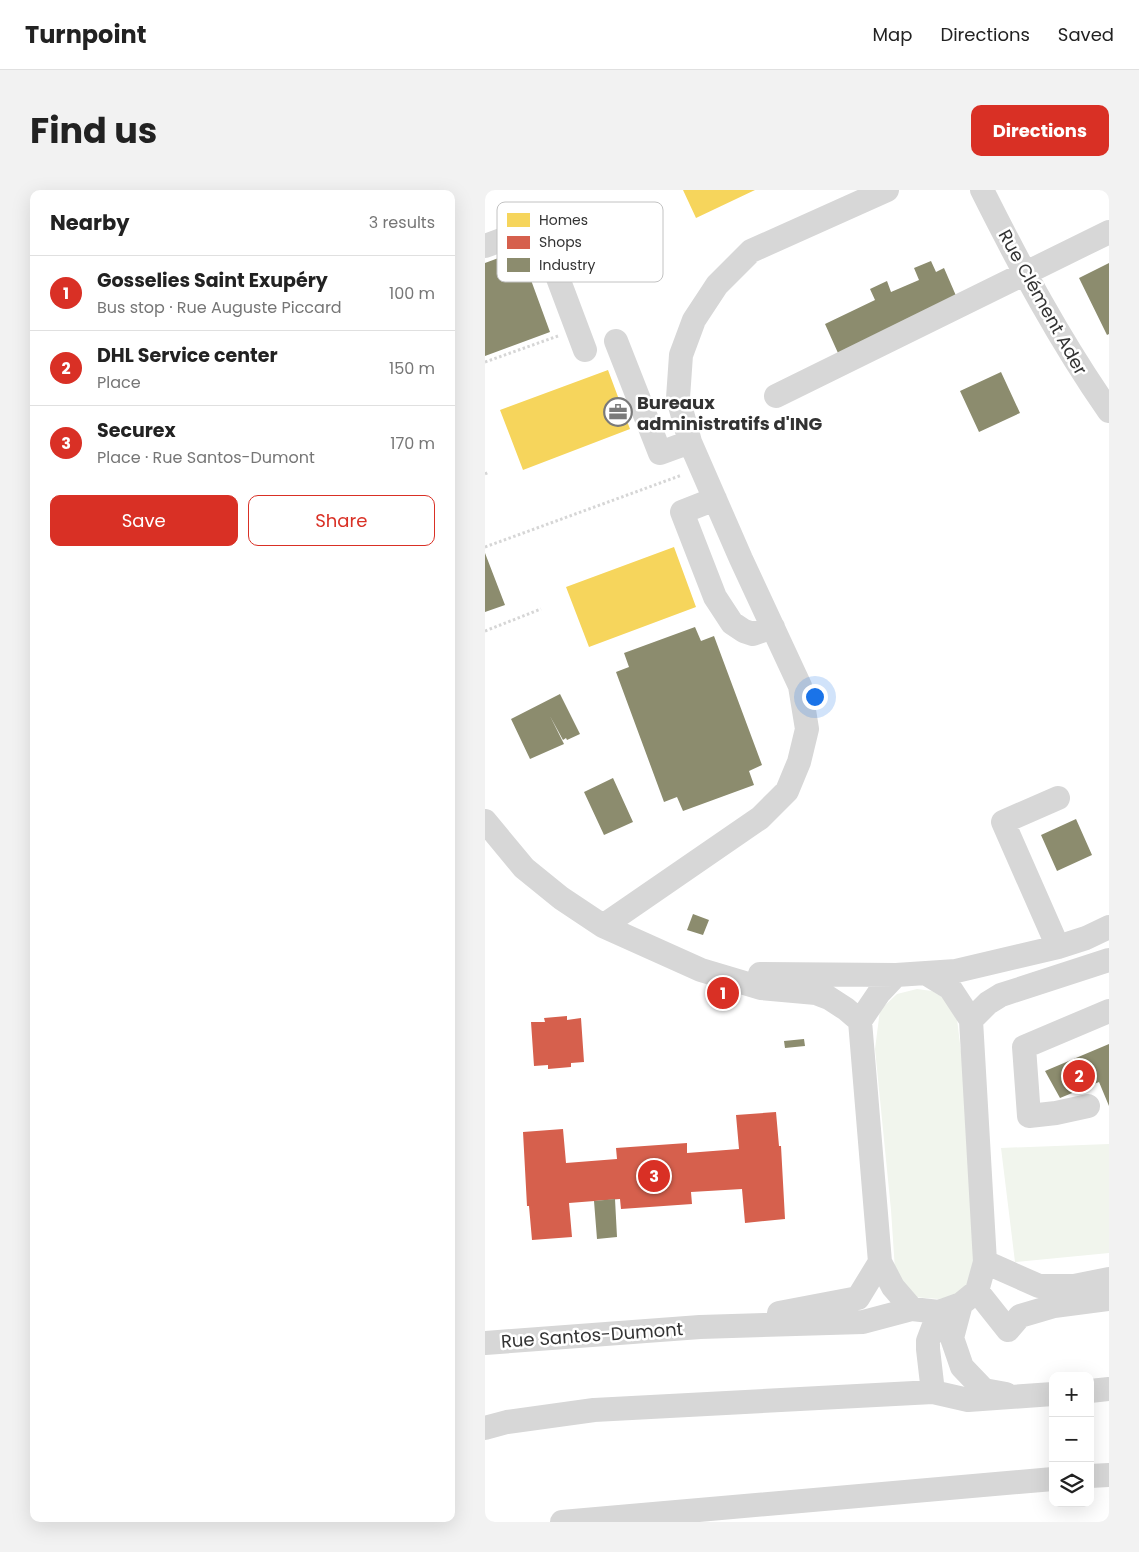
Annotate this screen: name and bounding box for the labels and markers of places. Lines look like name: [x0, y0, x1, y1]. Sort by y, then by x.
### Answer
place label: Bureaux administratifs d'ING: [637, 390, 823, 436]
office icon: Bureaux administratifs d'ING: [603, 397, 633, 427]
pin: 1: [707, 974, 739, 1012]
pin: 2: [1063, 1057, 1095, 1095]
pin: 3: [638, 1157, 670, 1195]

